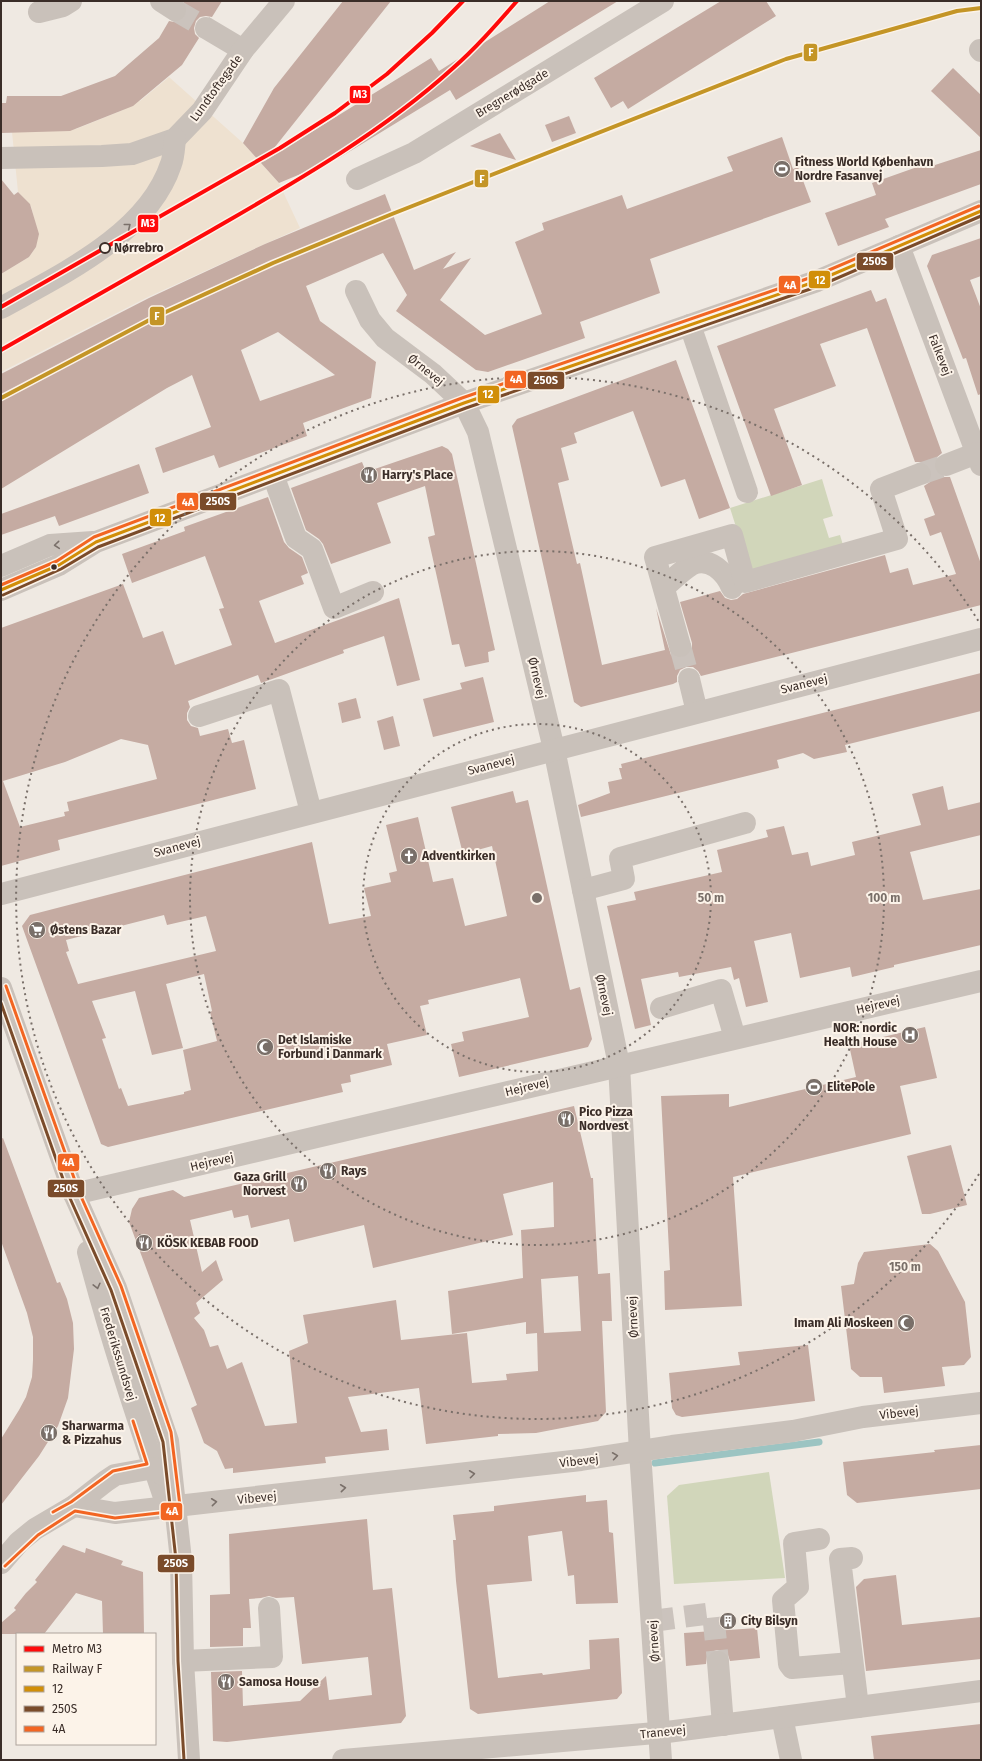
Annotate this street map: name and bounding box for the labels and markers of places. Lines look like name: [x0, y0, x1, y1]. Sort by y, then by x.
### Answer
place label: Fitness World København Nordre Fasanvej: [795, 155, 933, 183]
sports icon: Fitness World København Nordre Fasanvej: [772, 159, 792, 179]
place label: Nørrebro: [114, 241, 163, 255]
marker: Nørrebro: [99, 242, 111, 254]
restaurant icon: Harry's Place: [359, 465, 379, 485]
place label: Harry's Place: [382, 468, 453, 482]
unlabelled marker: [49, 562, 59, 572]
church icon: Adventkirken: [399, 846, 419, 866]
place label: Adventkirken: [421, 849, 495, 863]
centre of rings: [530, 891, 544, 905]
supermarket icon: Østens Bazar: [27, 920, 47, 940]
place label: Østens Bazar: [50, 923, 122, 937]
place label: NOR: nordic Health House: [824, 1021, 897, 1049]
hospital icon: NOR: nordic Health House: [900, 1025, 920, 1045]
place label: Det Islamiske Forbund i Danmark: [278, 1033, 382, 1061]
mosque icon: Det Islamiske Forbund i Danmark: [255, 1037, 275, 1057]
sports icon: ElitePole: [804, 1077, 824, 1097]
place label: ElitePole: [827, 1080, 876, 1094]
place label: Pico Pizza Nordvest: [579, 1105, 633, 1133]
restaurant icon: Pico Pizza Nordvest: [556, 1109, 576, 1129]
restaurant icon: Rays: [318, 1161, 338, 1181]
place label: Rays: [341, 1164, 367, 1178]
place label: Gaza Grill Norvest: [234, 1170, 286, 1198]
restaurant icon: Gaza Grill Norvest: [289, 1174, 309, 1194]
restaurant icon: KÖSK KEBAB FOOD: [134, 1233, 154, 1253]
place label: KÖSK KEBAB FOOD: [157, 1234, 259, 1250]
mosque icon: Imam Ali Moskeen: [896, 1313, 916, 1333]
place label: Imam Ali Moskeen: [794, 1316, 893, 1330]
place label: Sharwarma & Pizzahus: [62, 1419, 125, 1447]
restaurant icon: Sharwarma & Pizzahus: [39, 1423, 59, 1443]
building icon: City Bilsyn: [718, 1611, 738, 1631]
place label: City Bilsyn: [741, 1614, 798, 1628]
restaurant icon: Samosa House: [216, 1672, 236, 1692]
place label: Samosa House: [239, 1675, 319, 1689]

